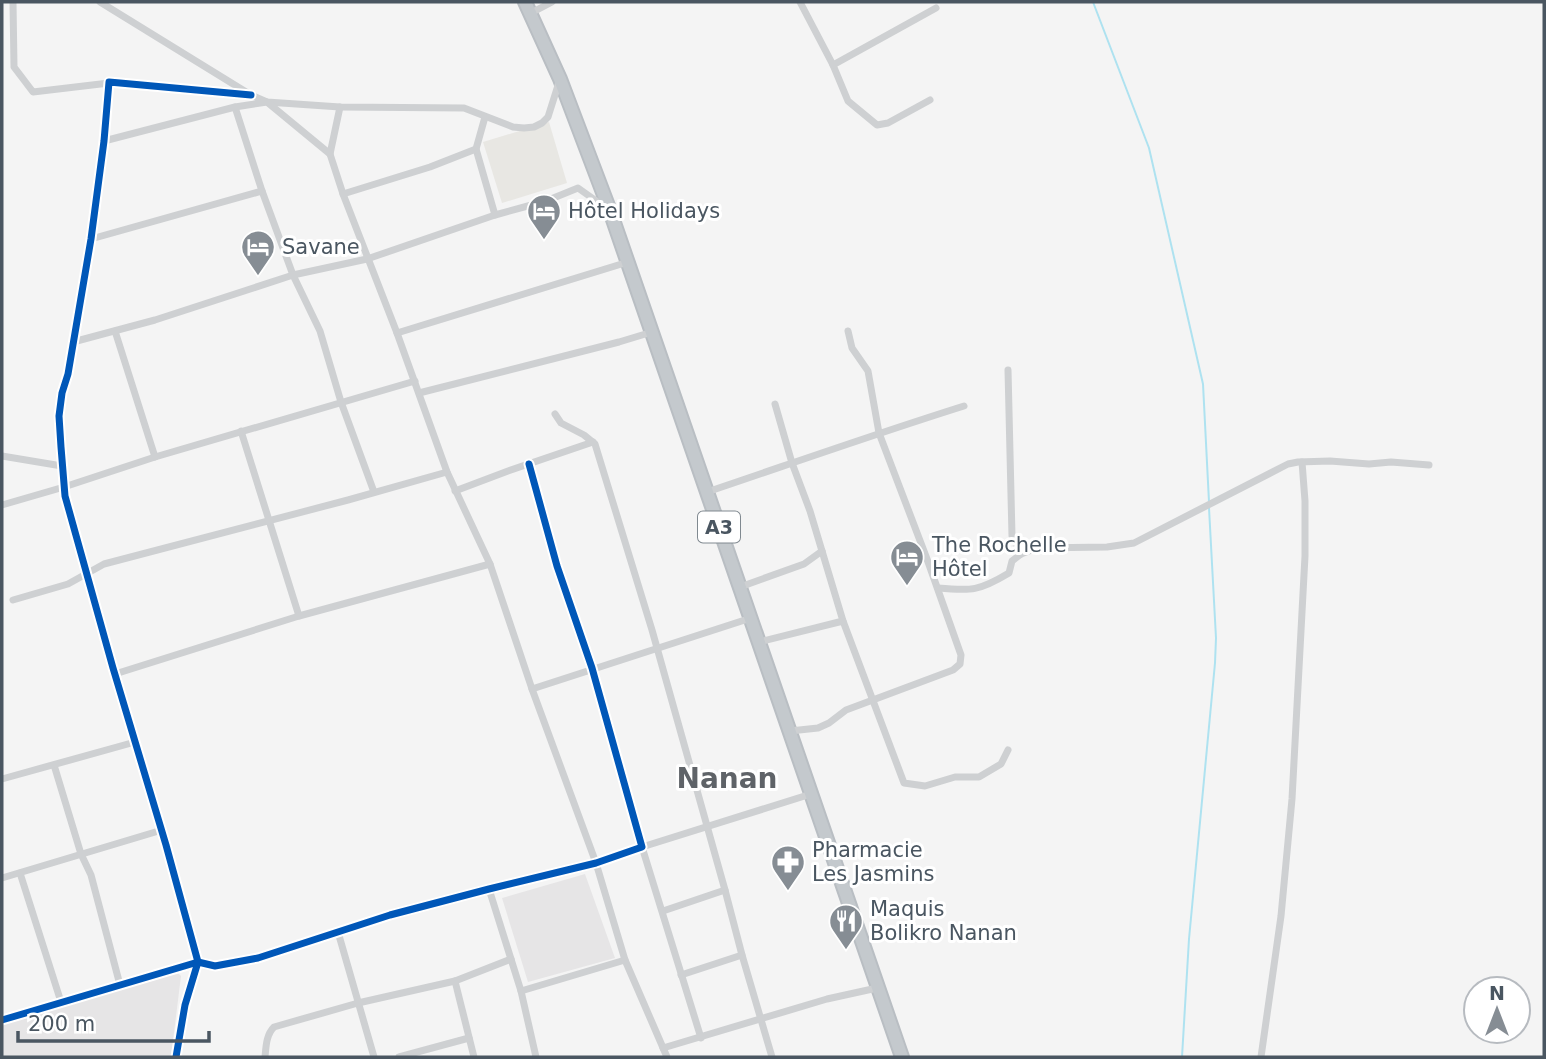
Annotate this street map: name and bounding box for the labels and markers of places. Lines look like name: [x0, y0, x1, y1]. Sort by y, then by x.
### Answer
hotel icon: Hôtel Holidays: [525, 192, 563, 241]
place label: Hôtel Holidays: [568, 199, 720, 223]
hotel icon: Savane: [239, 228, 277, 277]
place label: Savane: [282, 235, 360, 259]
place label: The Rochelle Hôtel: [931, 533, 1067, 581]
hotel icon: The Rochelle Hôtel: [888, 538, 926, 587]
place label: Pharmacie Les Jasmins: [812, 838, 934, 886]
pharmacy icon: Pharmacie Les Jasmins: [769, 843, 807, 892]
place label: Maquis Bolikro Nanan: [870, 897, 1017, 945]
restaurant icon: Maquis Bolikro Nanan: [827, 902, 865, 951]

